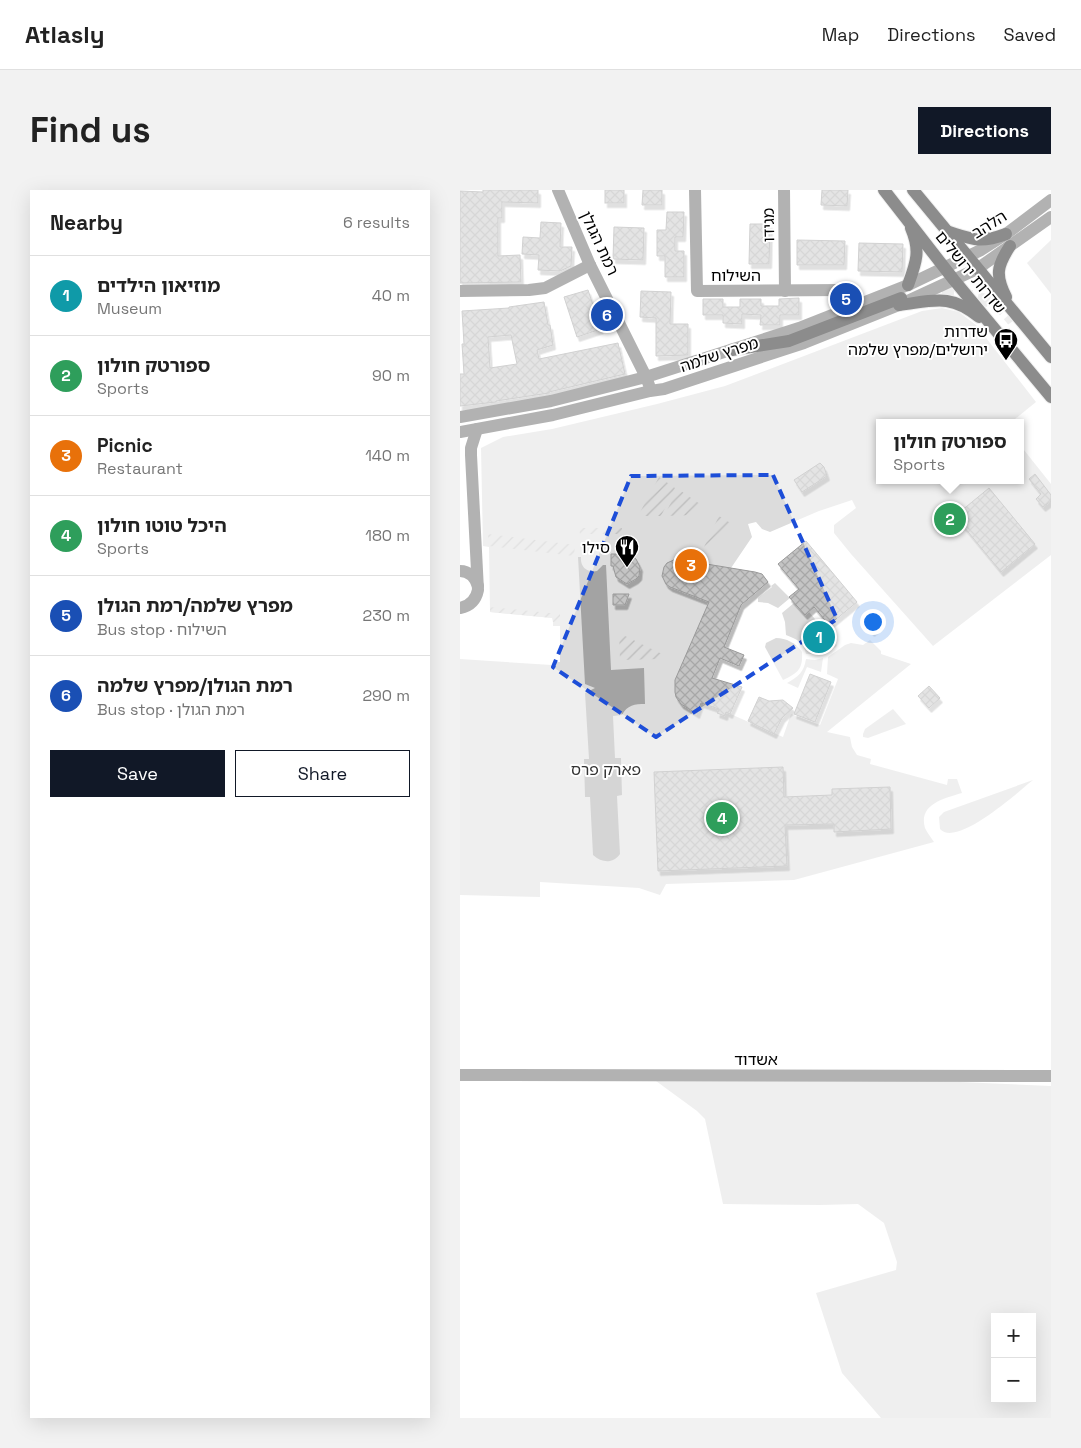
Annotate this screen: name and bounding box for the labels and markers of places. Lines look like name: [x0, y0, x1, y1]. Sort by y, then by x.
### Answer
pin: 5: [830, 280, 862, 318]
pin: 6: [591, 296, 623, 334]
place label: שדרות ירושלים/מפרץ שלמה: [848, 321, 988, 360]
bus stop icon: שדרות ירושלים/מפרץ שלמה: [993, 327, 1019, 361]
pin: 2: [934, 500, 966, 538]
restaurant icon: סילו: [614, 534, 640, 568]
place label: סילו: [582, 537, 610, 558]
pin: 3: [675, 546, 707, 584]
pin: 1: [803, 618, 835, 656]
pin: 4: [706, 799, 738, 837]

